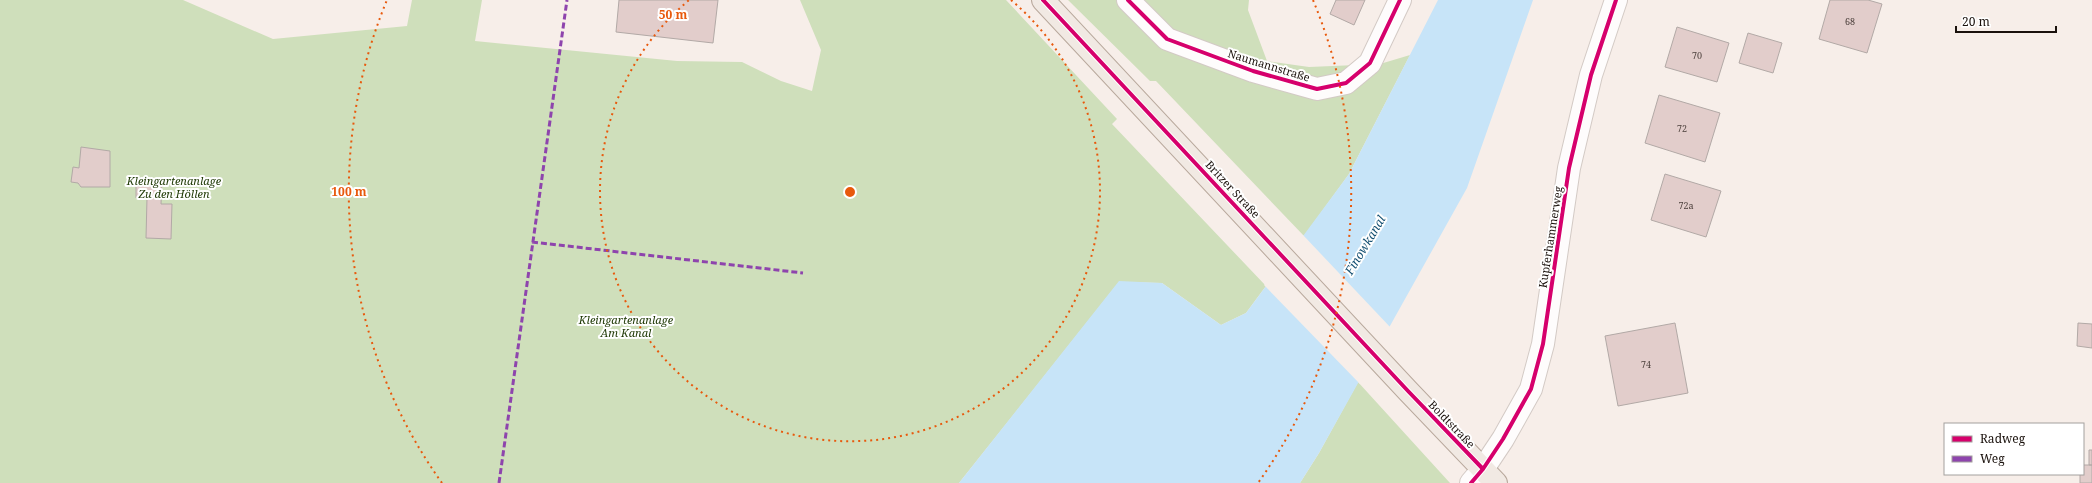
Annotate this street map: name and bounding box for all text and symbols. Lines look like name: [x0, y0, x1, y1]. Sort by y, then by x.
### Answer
text: 50 m: [659, 6, 687, 23]
scale bar: [1956, 8, 2056, 34]
text: 20 m: [1962, 13, 1990, 30]
house number: 68: [1845, 15, 1855, 28]
street label: Naumannstraße: [1226, 45, 1312, 85]
house number: 70: [1692, 49, 1702, 62]
house number: 72: [1677, 122, 1687, 135]
street label: Britzer Straße: [1203, 157, 1264, 221]
park label: Kleingartenanlage Zu den Höllen: [126, 173, 222, 201]
text: 100 m: [331, 183, 367, 200]
centre of rings: [843, 185, 857, 199]
street label: Kupferhammerweg: [1535, 185, 1565, 289]
house number: 72a: [1678, 199, 1694, 212]
water label: Finowkanal: [1340, 212, 1390, 279]
park label: Kleingartenanlage Am Kanal: [578, 312, 674, 340]
house number: 74: [1641, 358, 1651, 371]
street label: Boldtstraße: [1426, 397, 1479, 451]
legend: [1944, 423, 2084, 475]
text: Radweg: [1980, 430, 2026, 447]
text: Weg: [1980, 450, 2005, 467]

